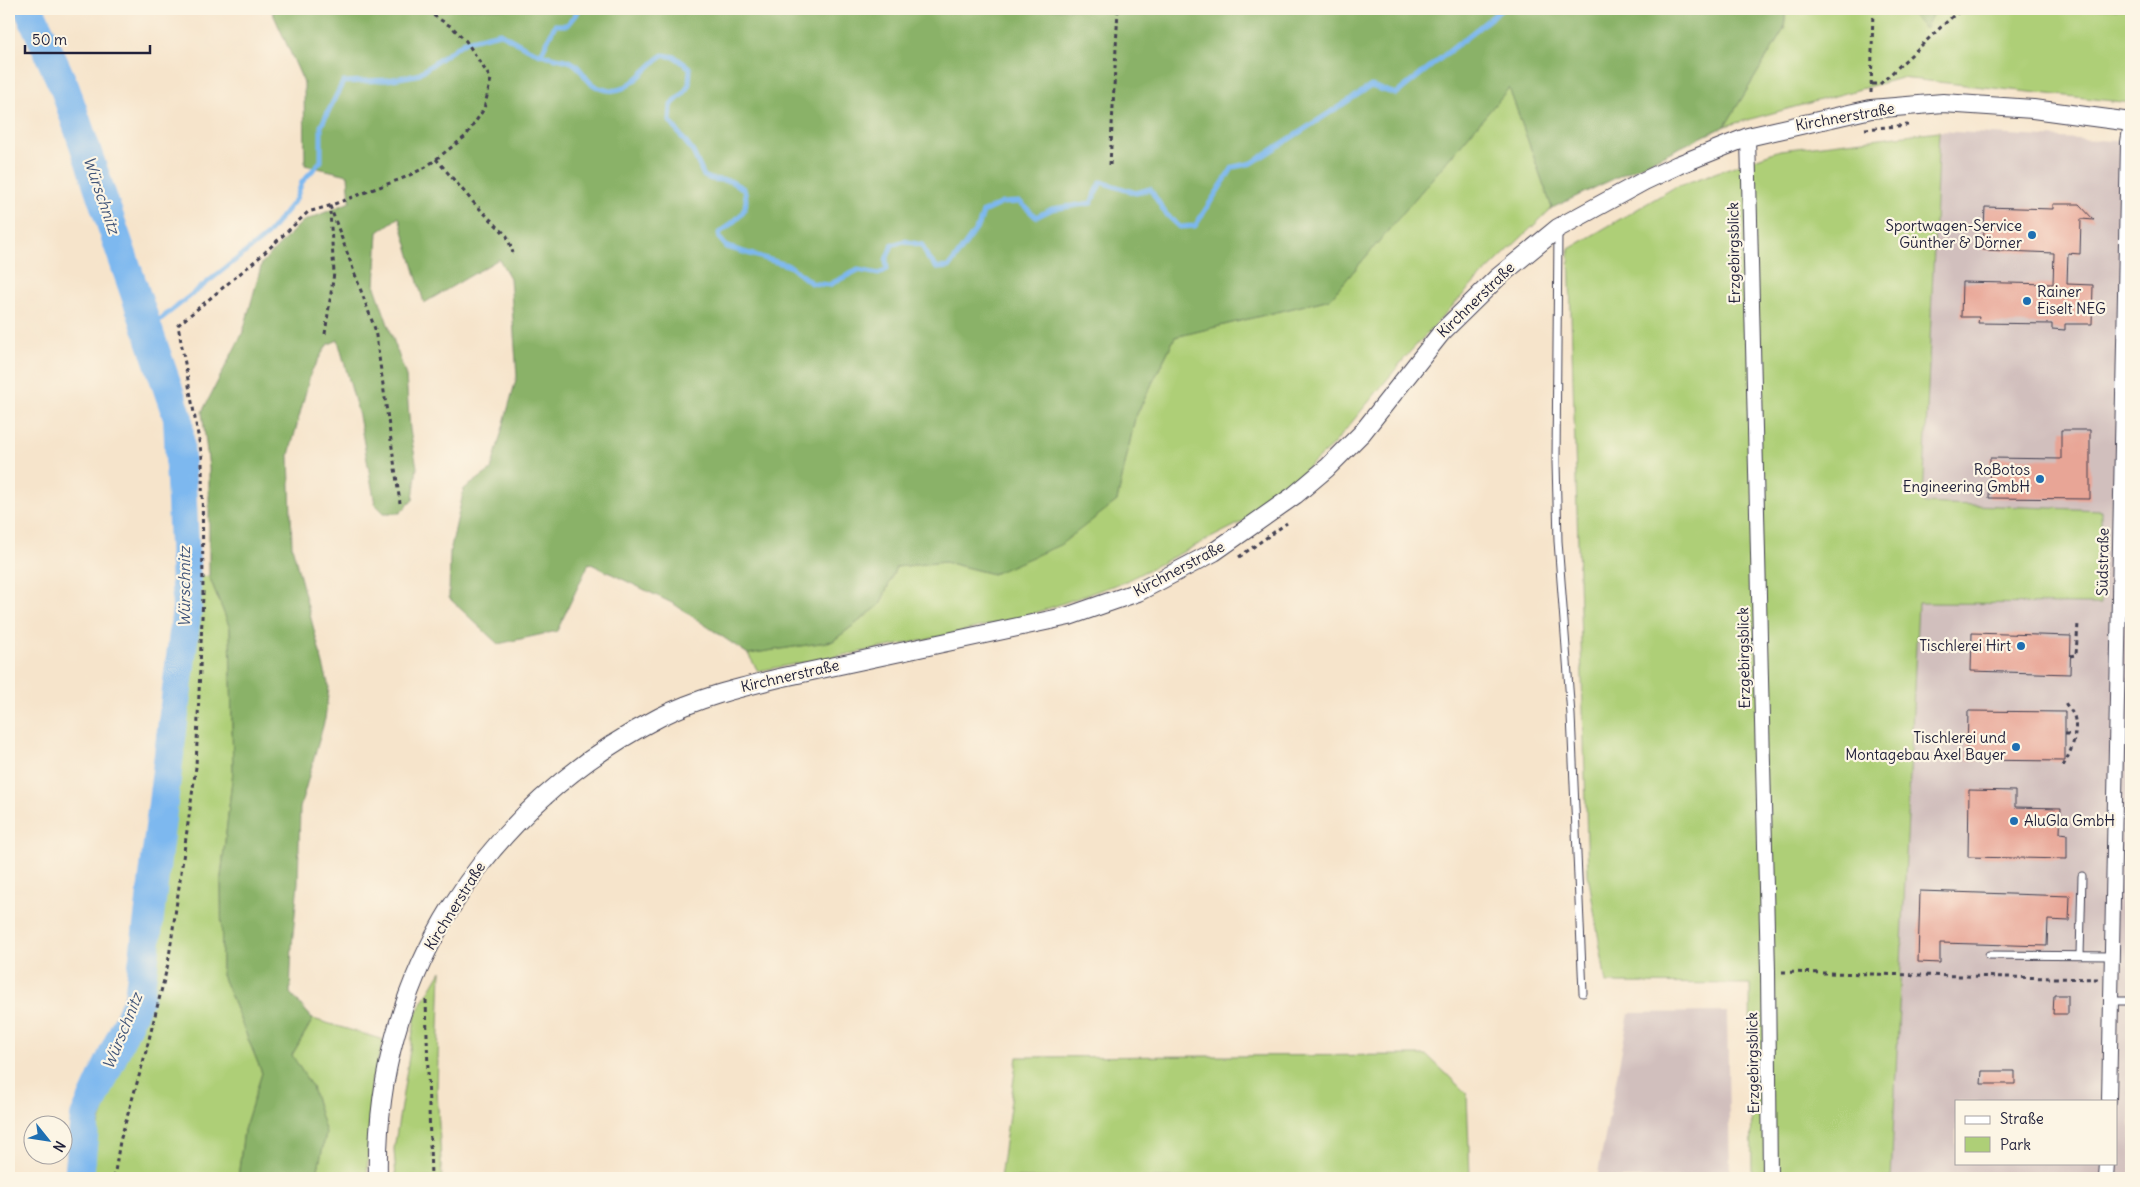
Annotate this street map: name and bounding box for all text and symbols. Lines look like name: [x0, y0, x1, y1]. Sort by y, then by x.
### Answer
scale bar: [25, 22, 150, 54]
text: 50 m: [32, 30, 67, 49]
street label: Kirchnerstraße: [1794, 98, 1896, 135]
water label: Würschnitz: [79, 154, 125, 238]
street label: Erzgebirgsblick: [1723, 202, 1744, 304]
place label: Sportwagen-Service Günther & Dörner: [1886, 216, 2022, 252]
marker: Sportwagen-Service Günther & Dörner: [2026, 229, 2038, 241]
street label: Kirchnerstraße: [1433, 258, 1518, 341]
place label: Rainer Eiselt NEG: [2037, 282, 2106, 318]
marker: Rainer Eiselt NEG: [2021, 295, 2033, 307]
place label: RoBotos Engineering GmbH: [1903, 460, 2030, 496]
marker: RoBotos Engineering GmbH: [2034, 473, 2046, 485]
street label: Südstraße: [2092, 528, 2113, 596]
street label: Kirchnerstraße: [1130, 537, 1228, 601]
water label: Würschnitz: [174, 545, 194, 627]
street label: Erzgebirgsblick: [1733, 607, 1754, 709]
place label: Tischlerei Hirt: [1919, 636, 2011, 655]
marker: Tischlerei Hirt: [2015, 640, 2027, 652]
street label: Kirchnerstraße: [739, 655, 841, 696]
place label: Tischlerei und Montagebau Axel Bayer: [1845, 728, 2006, 764]
marker: Tischlerei und Montagebau Axel Bayer: [2010, 741, 2022, 753]
place label: AluGla GmbH: [2024, 811, 2115, 830]
marker: AluGla GmbH: [2008, 815, 2020, 827]
street label: Kirchnerstraße: [420, 858, 489, 953]
water label: Würschnitz: [98, 989, 147, 1072]
street label: Erzgebirgsblick: [1742, 1012, 1763, 1114]
legend: [1955, 1100, 2118, 1164]
text: Straße: [2000, 1109, 2044, 1128]
north arrow: [22, 1114, 72, 1164]
text: Park: [2000, 1135, 2031, 1154]
text: N: [49, 1138, 69, 1155]

